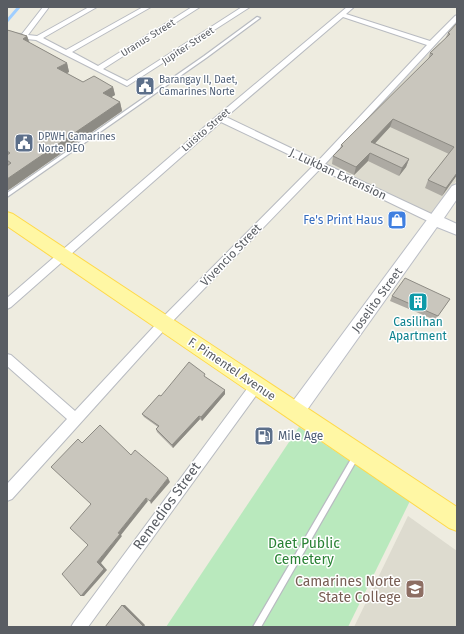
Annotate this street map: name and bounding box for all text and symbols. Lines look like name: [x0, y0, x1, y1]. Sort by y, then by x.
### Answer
street label: Uranus Street: [119, 16, 178, 59]
street label: Jupiter Street: [159, 24, 217, 67]
place label: Barangay II, Daet, Camarines Norte: [159, 74, 237, 98]
public building icon: Barangay II, Daet, Camarines Norte: [134, 75, 156, 97]
street label: Luisito Street: [179, 106, 233, 154]
place label: DPWH Camarines Norte DEO: [38, 131, 116, 155]
public building icon: DPWH Camarines Norte DEO: [13, 132, 35, 154]
street label: J. Lukban Extension: [287, 145, 389, 203]
shop icon: Fe's Print Haus: [386, 209, 408, 231]
place label: Fe's Print Haus: [303, 213, 383, 227]
street label: Vivencio Street: [198, 220, 265, 289]
street label: Joselito Street: [349, 264, 406, 335]
building icon: Casilihan Apartment: [407, 291, 429, 313]
place label: Casilihan Apartment: [389, 315, 447, 343]
street label: F. Pimentel Avenue: [186, 335, 278, 403]
fuel station icon: Mile Age: [253, 425, 275, 447]
place label: Mile Age: [278, 429, 323, 443]
street label: Remedios Street: [129, 458, 205, 553]
park label: Daet Public Cemetery: [268, 535, 340, 568]
place label: Camarines Norte State College: [295, 573, 401, 606]
school or university icon: Camarines Norte State College: [404, 578, 426, 600]

